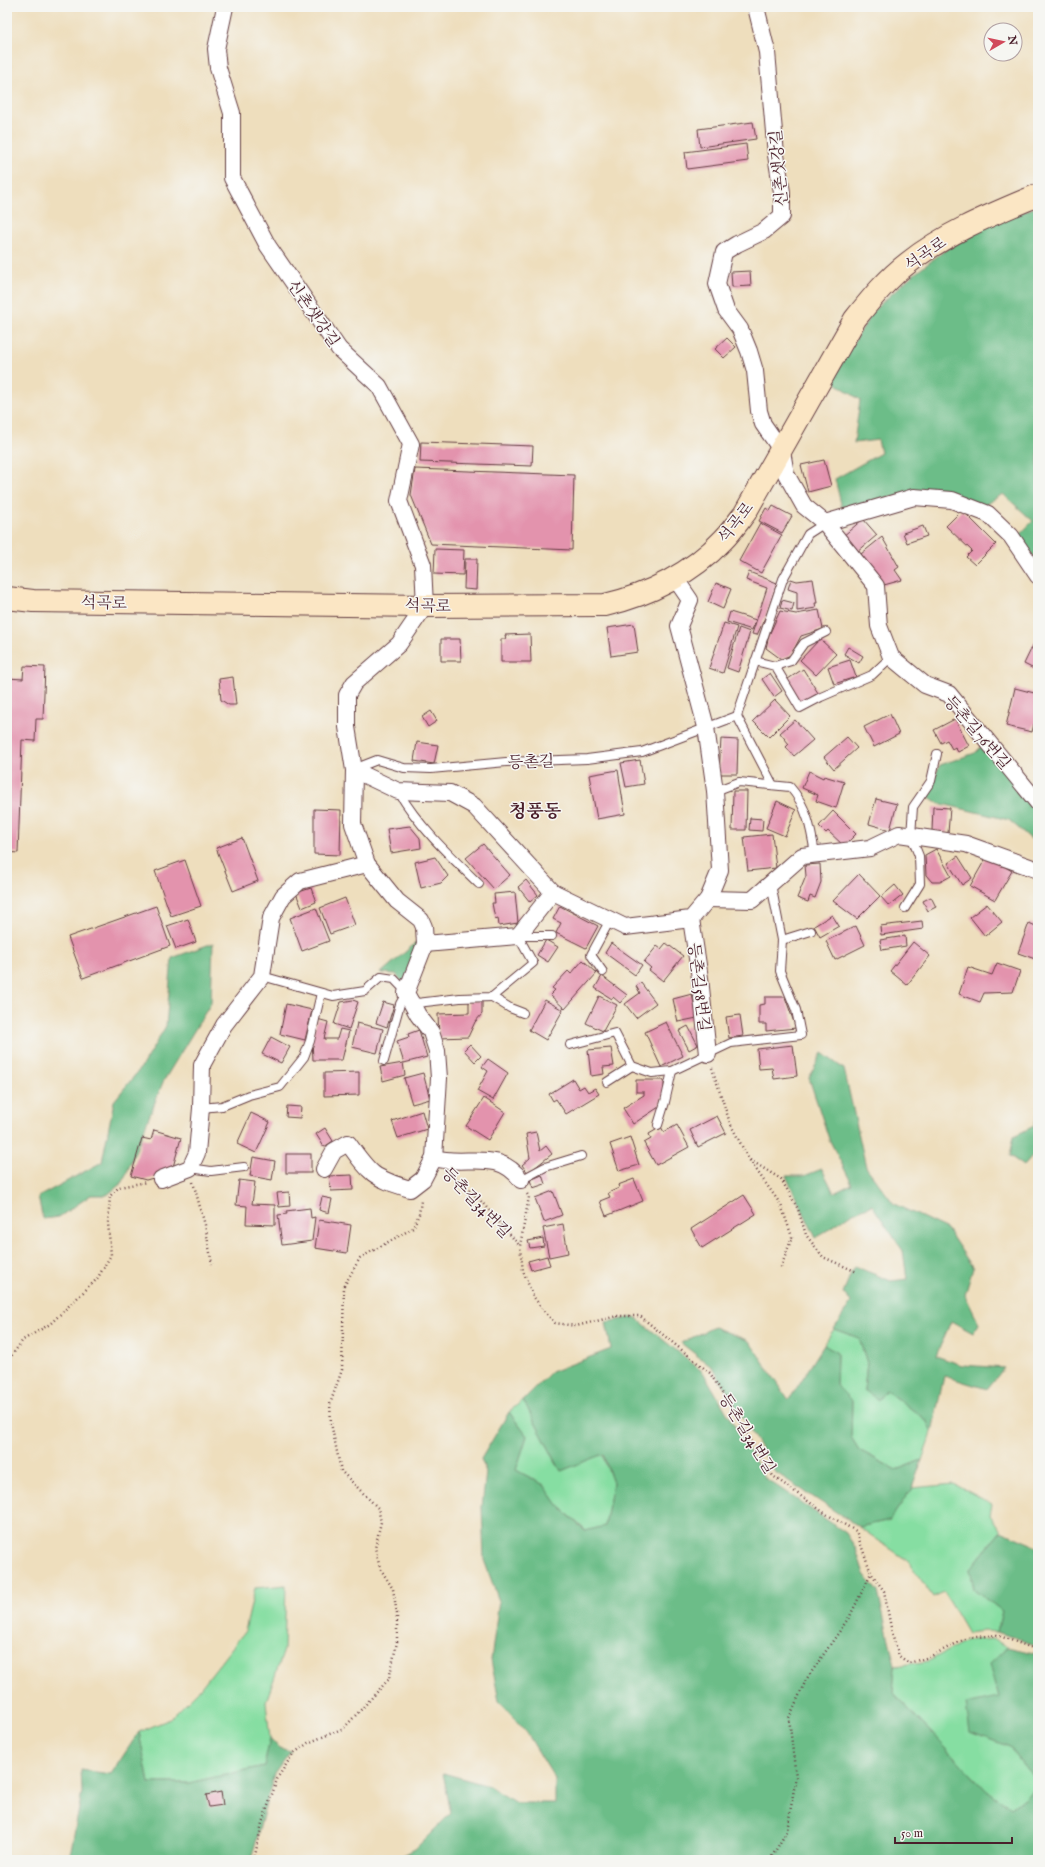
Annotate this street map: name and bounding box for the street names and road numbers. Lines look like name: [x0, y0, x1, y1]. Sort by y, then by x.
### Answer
street label: 신촌샛강길: [767, 128, 793, 207]
street label: 석곡로: [901, 233, 951, 276]
street label: 신촌샛강길: [282, 277, 343, 352]
street label: 석곡로: [714, 498, 759, 548]
street label: 석곡로: [81, 594, 128, 614]
street label: 석곡로: [405, 597, 452, 617]
street label: 등촌길76번길: [939, 692, 1014, 774]
street label: 등촌길: [508, 752, 555, 774]
street label: 등촌길58번길: [683, 942, 713, 1033]
street label: 등촌길34번길: [437, 1164, 514, 1243]
street label: 등촌길34번길: [714, 1390, 779, 1478]

